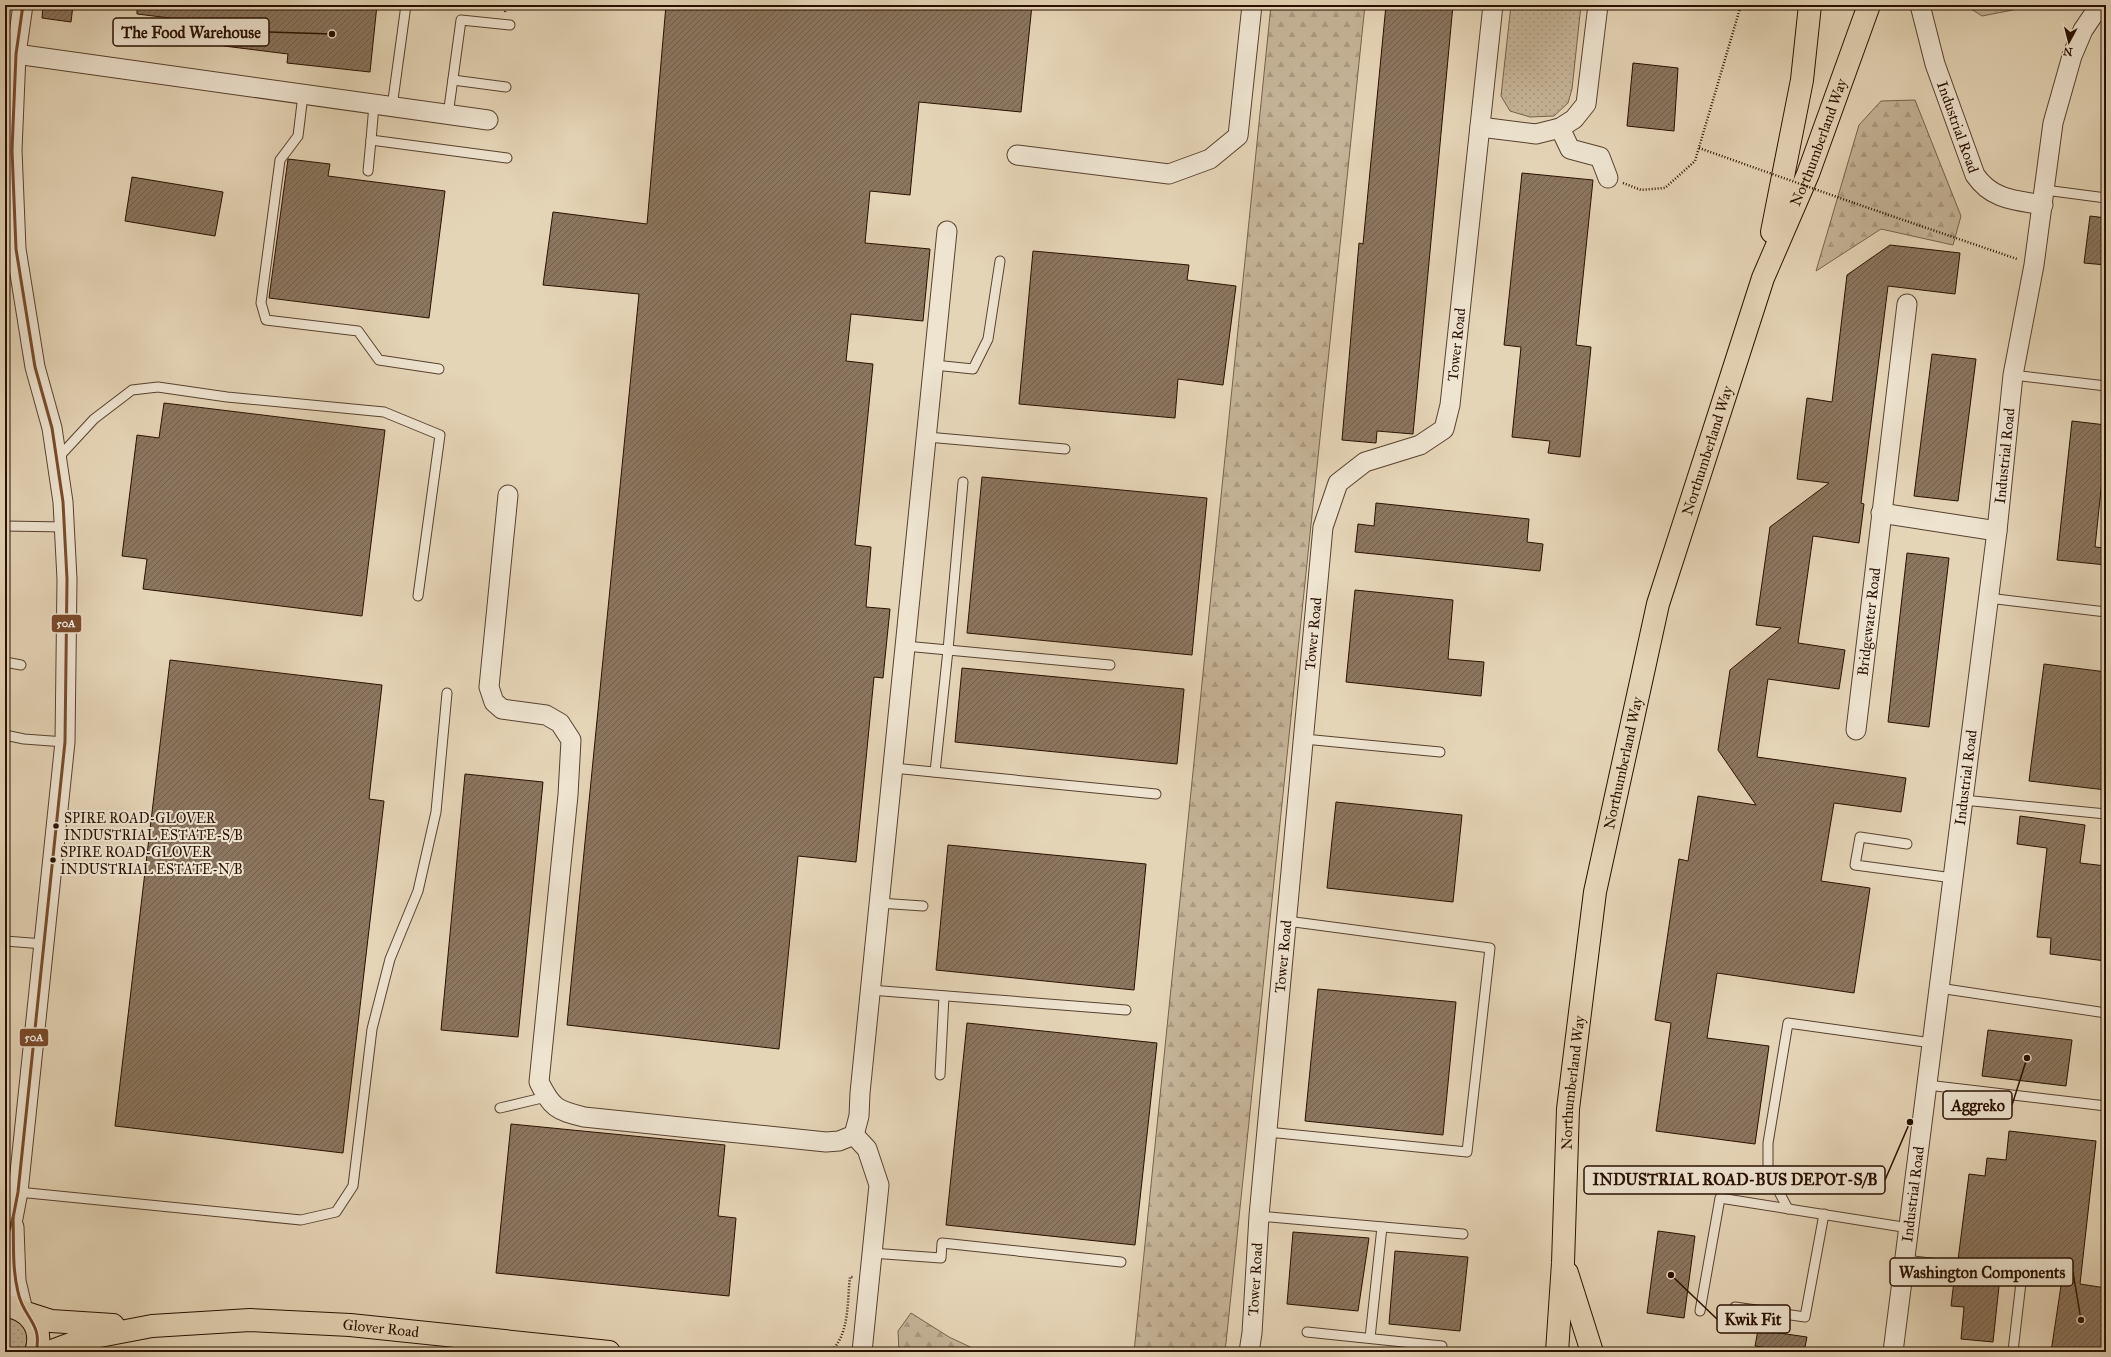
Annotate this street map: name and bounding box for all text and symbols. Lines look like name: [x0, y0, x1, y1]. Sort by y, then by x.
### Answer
callout: The Food Warehouse: [113, 18, 269, 46]
north arrow: [2049, 22, 2089, 62]
text: The Food Warehouse: [120, 23, 261, 42]
text: N: [2062, 44, 2073, 58]
street label: Northumberland Way: [1786, 75, 1851, 209]
street label: Industrial Road: [1933, 79, 1983, 176]
street label: Tower Road: [1444, 307, 1469, 382]
street label: Northumberland Way: [1678, 383, 1737, 518]
street label: Industrial Road: [1991, 407, 2019, 505]
street label: Bridgewater Road: [1854, 566, 1884, 677]
street label: Tower Road: [1301, 596, 1325, 671]
line badge: 50A: [51, 614, 82, 633]
text: 50A: [57, 617, 76, 630]
street label: Northumberland Way: [1600, 694, 1647, 831]
street label: Industrial Road: [1951, 728, 1981, 826]
place label: SPIRE ROAD-GLOVER INDUSTRIAL ESTATE-S/B: [64, 810, 243, 844]
marker: SPIRE ROAD-GLOVER INDUSTRIAL ESTATE-S/B: [51, 821, 61, 831]
place label: SPIRE ROAD-GLOVER INDUSTRIAL ESTATE-N/B: [60, 844, 243, 878]
marker: SPIRE ROAD-GLOVER INDUSTRIAL ESTATE-N/B: [48, 855, 58, 865]
street label: Tower Road: [1271, 919, 1296, 994]
street label: Northumberland Way: [1558, 1013, 1589, 1150]
line badge: 50A: [19, 1028, 49, 1047]
text: 50A: [25, 1031, 44, 1044]
callout: Aggreko: [1943, 1091, 2012, 1119]
text: Aggreko: [1950, 1096, 2005, 1116]
street label: Industrial Road: [1898, 1145, 1928, 1243]
callout: INDUSTRIAL ROAD-BUS DEPOT-S/B: [1584, 1166, 1885, 1194]
text: INDUSTRIAL ROAD-BUS DEPOT-S/B: [1592, 1170, 1878, 1189]
street label: Tower Road: [1244, 1242, 1266, 1317]
callout: Washington Components: [1890, 1258, 2073, 1286]
text: Washington Components: [1899, 1263, 2065, 1283]
callout: Kwik Fit: [1717, 1305, 1790, 1333]
text: Kwik Fit: [1725, 1310, 1782, 1329]
street label: Glover Road: [342, 1316, 420, 1341]

